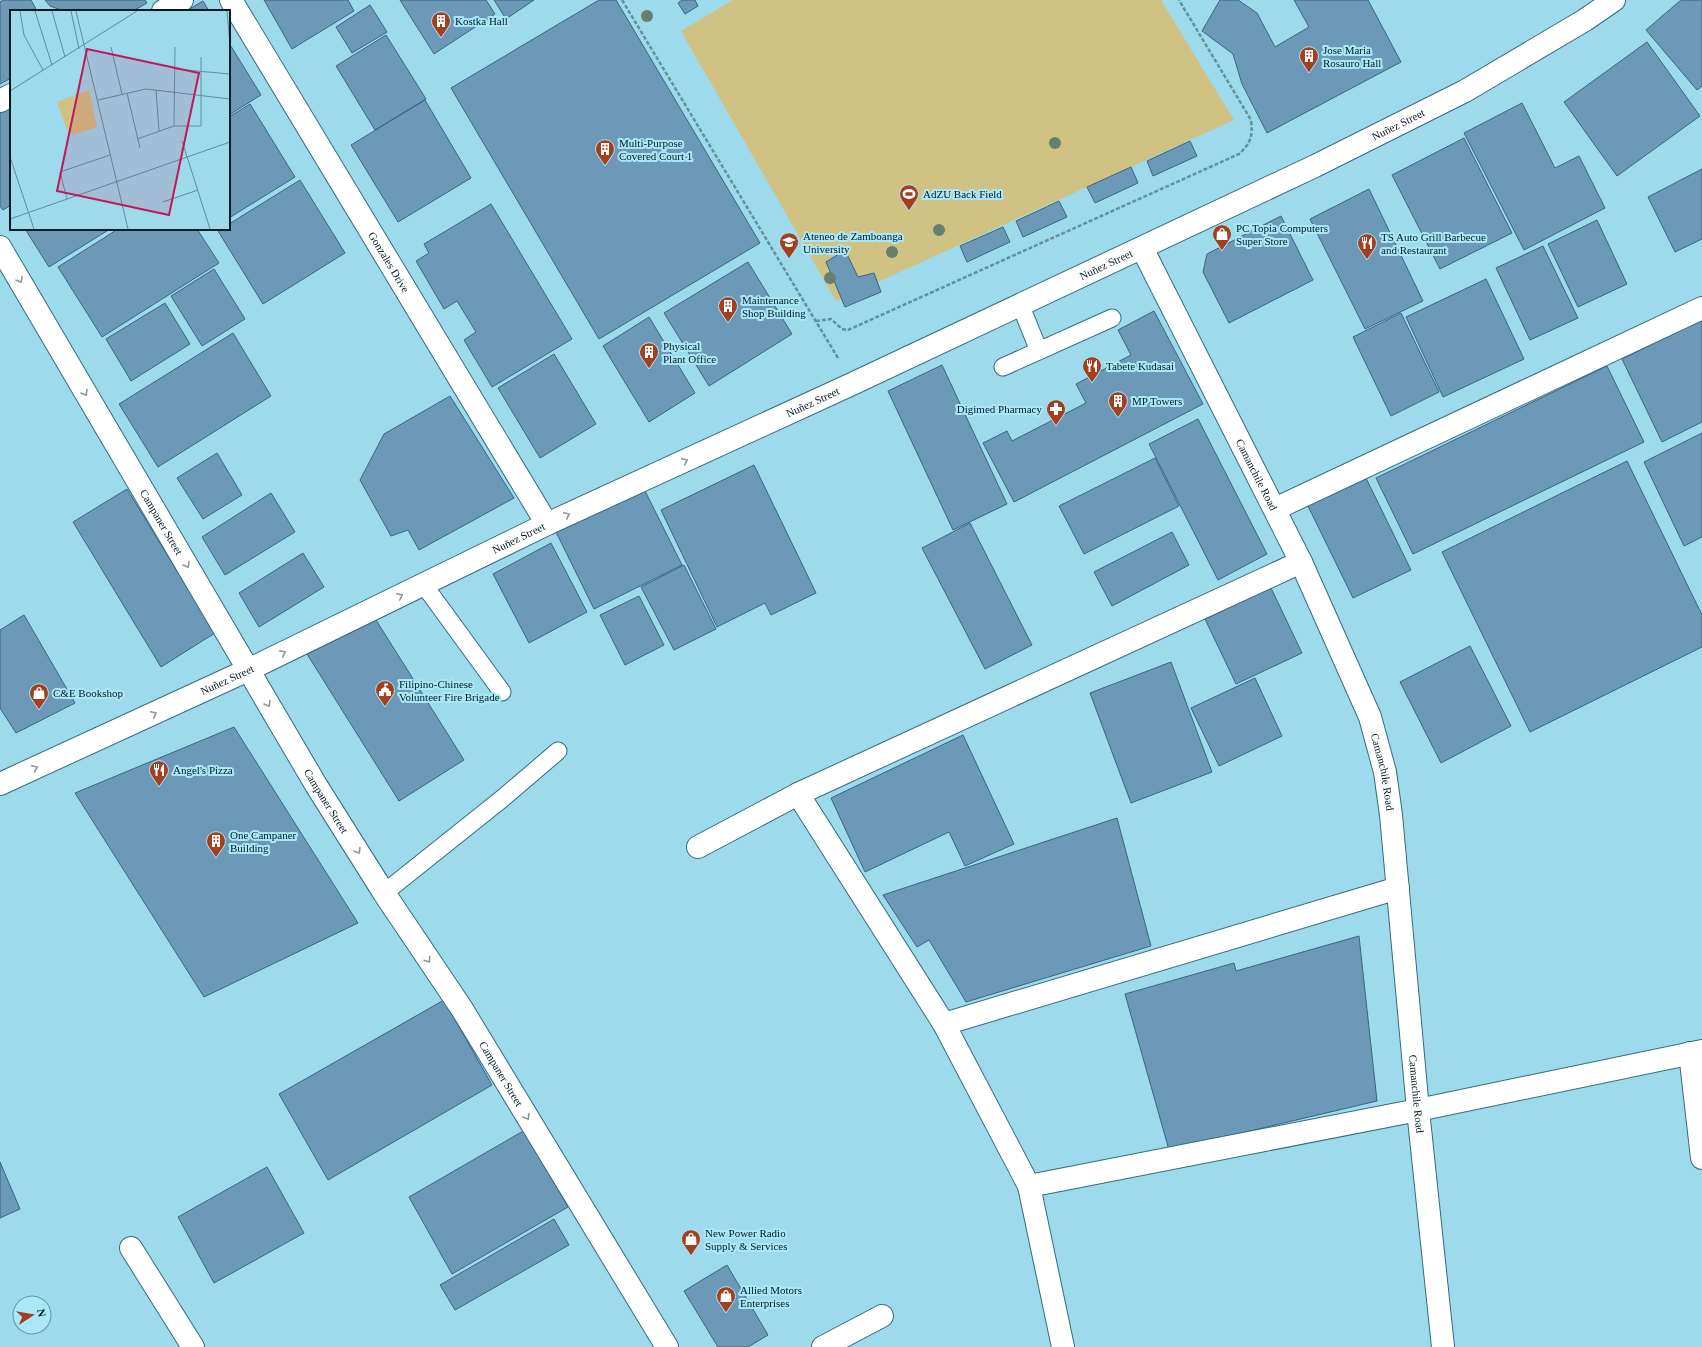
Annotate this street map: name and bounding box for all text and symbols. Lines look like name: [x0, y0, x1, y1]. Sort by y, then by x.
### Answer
inset map: [10, 10, 230, 230]
building icon: Kostka Hall: [430, 10, 452, 38]
place label: Kostka Hall: [455, 15, 508, 27]
place label: Jose Maria Rosauro Hall: [1323, 44, 1381, 69]
building icon: Jose Maria Rosauro Hall: [1298, 45, 1320, 73]
street label: Nuñez Street: [1370, 106, 1426, 143]
place label: Multi-Purpose Covered Court 1: [619, 137, 692, 162]
building icon: Multi-Purpose Covered Court 1: [594, 138, 616, 166]
sports icon: AdZU Back Field: [898, 183, 920, 211]
place label: AdZU Back Field: [923, 188, 1002, 200]
place label: PC Topia Computers Super Store: [1236, 222, 1328, 247]
shop icon: PC Topia Computers Super Store: [1211, 223, 1233, 251]
street label: Gonzales Drive: [366, 229, 412, 295]
place label: Ateneo de Zamboanga University: [803, 230, 903, 255]
school or university icon: Ateneo de Zamboanga University: [778, 231, 800, 259]
place label: TS Auto Grill Barbecue and Restaurant: [1381, 231, 1486, 256]
restaurant icon: TS Auto Grill Barbecue and Restaurant: [1356, 232, 1378, 260]
street label: Nuñez Street: [1078, 247, 1134, 282]
one-way arrow: [15, 276, 22, 284]
place label: Maintenance Shop Building: [742, 294, 806, 319]
building icon: Maintenance Shop Building: [717, 295, 739, 323]
place label: Physical Plant Office: [663, 340, 716, 365]
building icon: Physical Plant Office: [638, 341, 660, 369]
restaurant icon: Tabete Kudasai: [1081, 355, 1103, 383]
place label: Tabete Kudasai: [1106, 360, 1174, 372]
street label: Nuñez Street: [784, 385, 841, 419]
one-way arrow: [81, 389, 88, 396]
building icon: MP Towers: [1107, 390, 1129, 418]
place label: MP Towers: [1132, 395, 1182, 407]
pharmacy icon: Digimed Pharmacy: [1045, 398, 1067, 426]
place label: Digimed Pharmacy: [957, 403, 1042, 415]
street label: Camanchile Road: [1234, 437, 1280, 513]
one-way arrow: [682, 457, 689, 465]
street label: Campaner Street: [138, 487, 185, 557]
one-way arrow: [563, 512, 571, 520]
street label: Nuñez Street: [490, 520, 547, 556]
one-way arrow: [182, 561, 189, 568]
one-way arrow: [396, 594, 403, 601]
one-way arrow: [279, 650, 287, 658]
street label: Nuñez Street: [199, 662, 256, 697]
place label: Filipino-Chinese Volunteer Fire Brigade: [399, 678, 500, 703]
public building icon: Filipino-Chinese Volunteer Fire Brigade: [374, 679, 396, 707]
shop icon: C&E Bookshop: [28, 682, 50, 710]
place label: C&E Bookshop: [53, 687, 123, 699]
one-way arrow: [263, 700, 271, 707]
one-way arrow: [149, 711, 157, 719]
street label: Camanchile Road: [1369, 732, 1396, 812]
restaurant icon: Angel's Pizza: [148, 759, 170, 787]
place label: Angel's Pizza: [173, 764, 233, 776]
one-way arrow: [31, 765, 39, 773]
street label: Campaner Street: [302, 767, 351, 836]
place label: One Campaner Building: [230, 829, 297, 854]
building icon: One Campaner Building: [205, 830, 227, 858]
one-way arrow: [353, 847, 360, 854]
one-way arrow: [424, 955, 431, 962]
street label: Campaner Street: [477, 1039, 525, 1108]
street label: Camanchile Road: [1407, 1054, 1426, 1134]
one-way arrow: [522, 1113, 530, 1120]
place label: New Power Radio Supply & Services: [705, 1227, 788, 1252]
shop icon: New Power Radio Supply & Services: [680, 1228, 702, 1256]
place label: Allied Motors Enterprises: [740, 1284, 802, 1309]
shop icon: Allied Motors Enterprises: [715, 1285, 737, 1313]
north arrow: [12, 1295, 52, 1335]
text: N: [35, 1308, 48, 1318]

